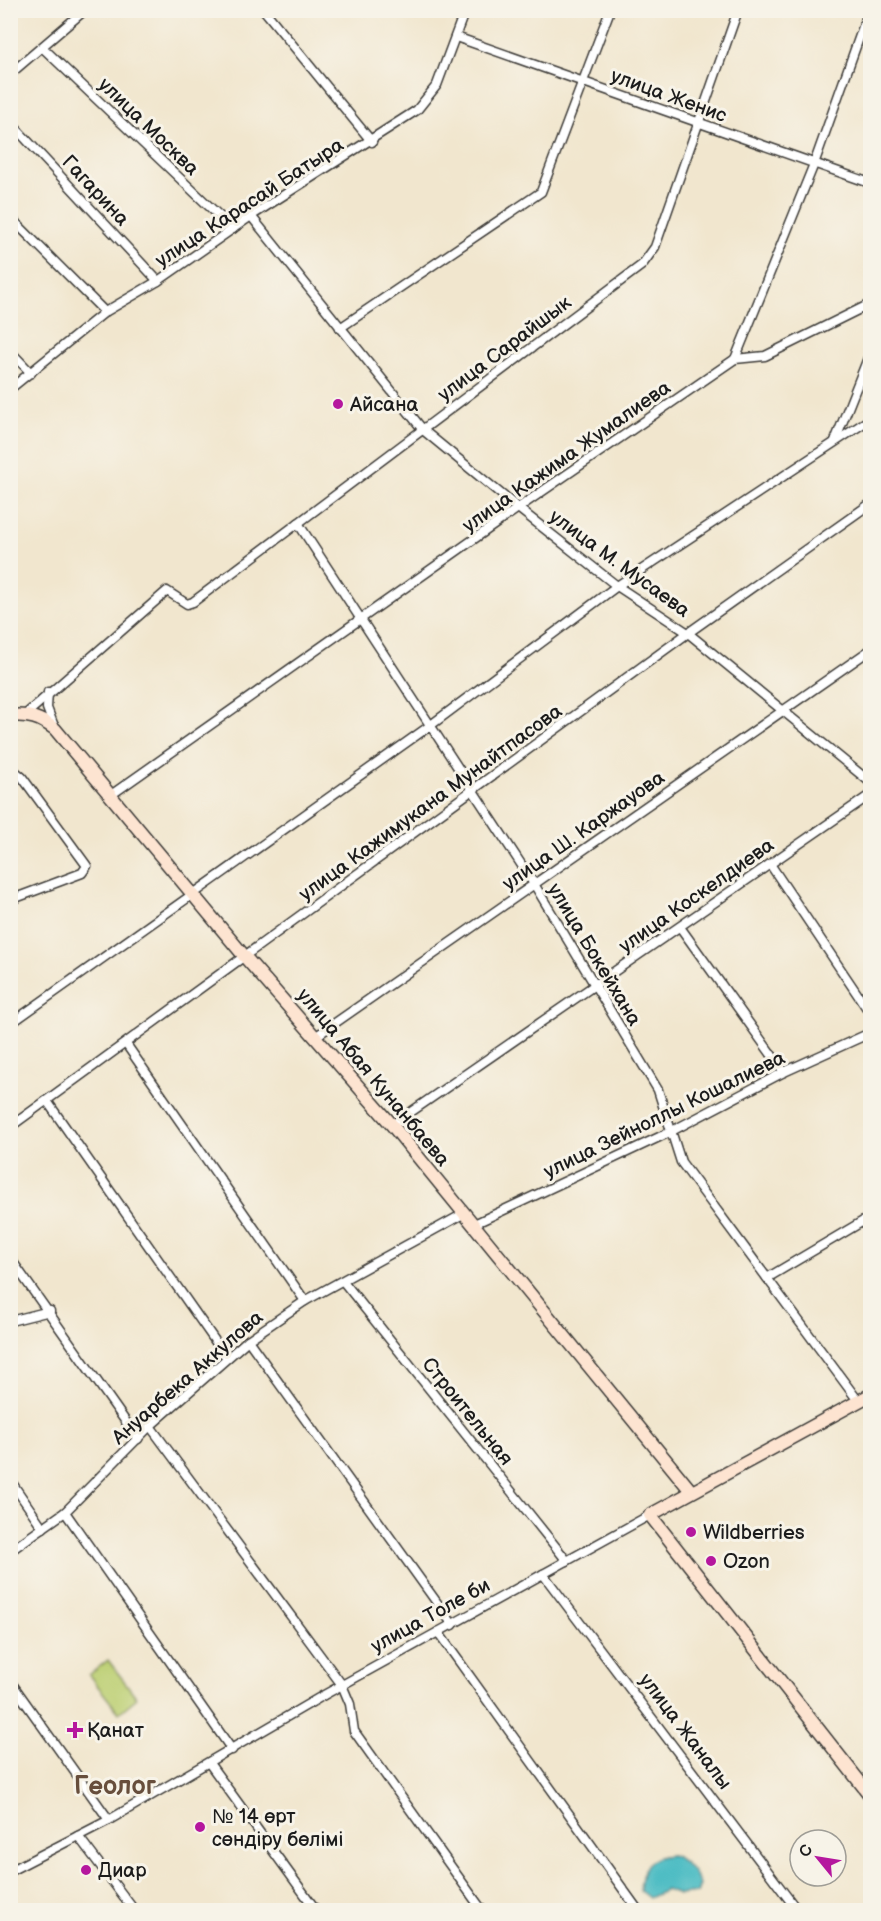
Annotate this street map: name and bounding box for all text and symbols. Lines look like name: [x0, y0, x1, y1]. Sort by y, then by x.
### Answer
street label: улица Женис: [607, 64, 730, 128]
street label: улица Москва: [93, 73, 204, 181]
street label: улица Карасай Батыра: [151, 133, 348, 273]
street label: Гагарина: [57, 150, 134, 231]
street label: улица Сарайшык: [433, 291, 576, 407]
street label: улица Кажима Жумалиева: [458, 376, 675, 538]
place label: Айсана: [349, 393, 418, 417]
marker: Айсана: [331, 397, 345, 411]
street label: улица М. Мусаева: [544, 505, 694, 623]
street label: улица Кажимукана Мунайтпасова: [294, 699, 567, 906]
street label: улица Ш. Каржауова: [498, 766, 669, 896]
street label: улица Коскелдиева: [614, 833, 779, 958]
street label: улица Бокейхана: [542, 879, 646, 1030]
street label: улица Абая Кунанбаева: [292, 984, 455, 1172]
street label: улица Зейноллы Кошалиева: [540, 1046, 789, 1184]
street label: Ануарбека Аккулова: [107, 1306, 268, 1450]
street label: Строительная: [416, 1353, 518, 1470]
place label: Wildberries: [703, 1521, 805, 1545]
marker: Wildberries: [684, 1525, 698, 1539]
place label: Ozon: [723, 1550, 770, 1574]
marker: Ozon: [704, 1554, 718, 1568]
street label: улица Толе би: [367, 1573, 494, 1659]
street label: улица Жаналы: [634, 1669, 737, 1794]
place label: Қанат: [87, 1719, 145, 1743]
marker: Қанат: [68, 1723, 82, 1737]
district label: Геолог: [74, 1771, 157, 1802]
place label: № 14 өрт сөндіру бөлімі: [212, 1805, 343, 1852]
marker: № 14 өрт сөндіру бөлімі: [193, 1820, 207, 1834]
north arrow: [788, 1828, 848, 1888]
text: С: [795, 1842, 817, 1861]
place label: Диар: [98, 1859, 147, 1883]
marker: Диар: [79, 1863, 93, 1877]

